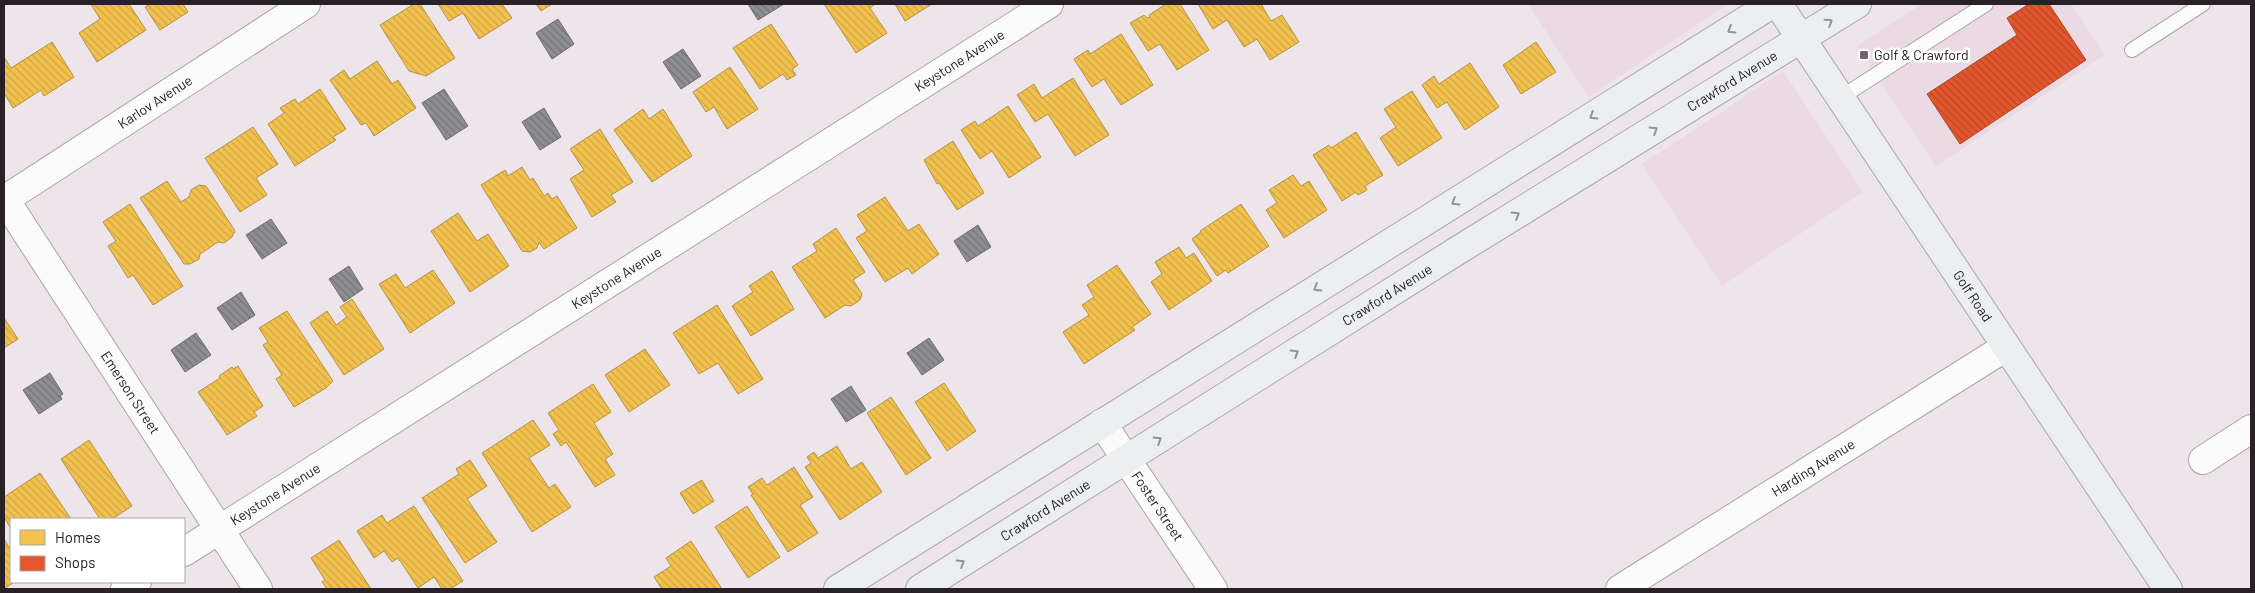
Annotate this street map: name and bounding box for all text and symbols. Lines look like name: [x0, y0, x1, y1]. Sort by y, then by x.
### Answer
one-way arrow: [1824, 18, 1833, 28]
one-way arrow: [1727, 23, 1736, 33]
street label: Keystone Avenue: [911, 25, 1007, 95]
street label: Crawford Avenue: [1684, 46, 1780, 115]
place label: Golf & Crawford: [1874, 46, 1969, 63]
marker: Golf & Crawford: [1858, 49, 1870, 61]
street label: Karlov Avenue: [114, 71, 195, 132]
one-way arrow: [1590, 109, 1599, 119]
one-way arrow: [1649, 126, 1658, 136]
one-way arrow: [1452, 196, 1461, 205]
one-way arrow: [1511, 211, 1520, 221]
street label: Keystone Avenue: [568, 243, 664, 312]
street label: Crawford Avenue: [1339, 260, 1435, 329]
street label: Golf Road: [1950, 267, 1996, 325]
one-way arrow: [1314, 282, 1323, 291]
street label: Emerson Street: [98, 348, 164, 437]
one-way arrow: [1290, 350, 1299, 359]
street label: Harding Avenue: [1768, 435, 1858, 500]
one-way arrow: [1153, 436, 1162, 446]
street label: Keystone Avenue: [227, 459, 323, 529]
street label: Foster Street: [1129, 468, 1187, 544]
street label: Crawford Avenue: [997, 475, 1093, 544]
legend: [10, 518, 185, 583]
text: Homes: [55, 528, 100, 546]
text: Shops: [55, 553, 95, 571]
one-way arrow: [956, 560, 965, 570]

